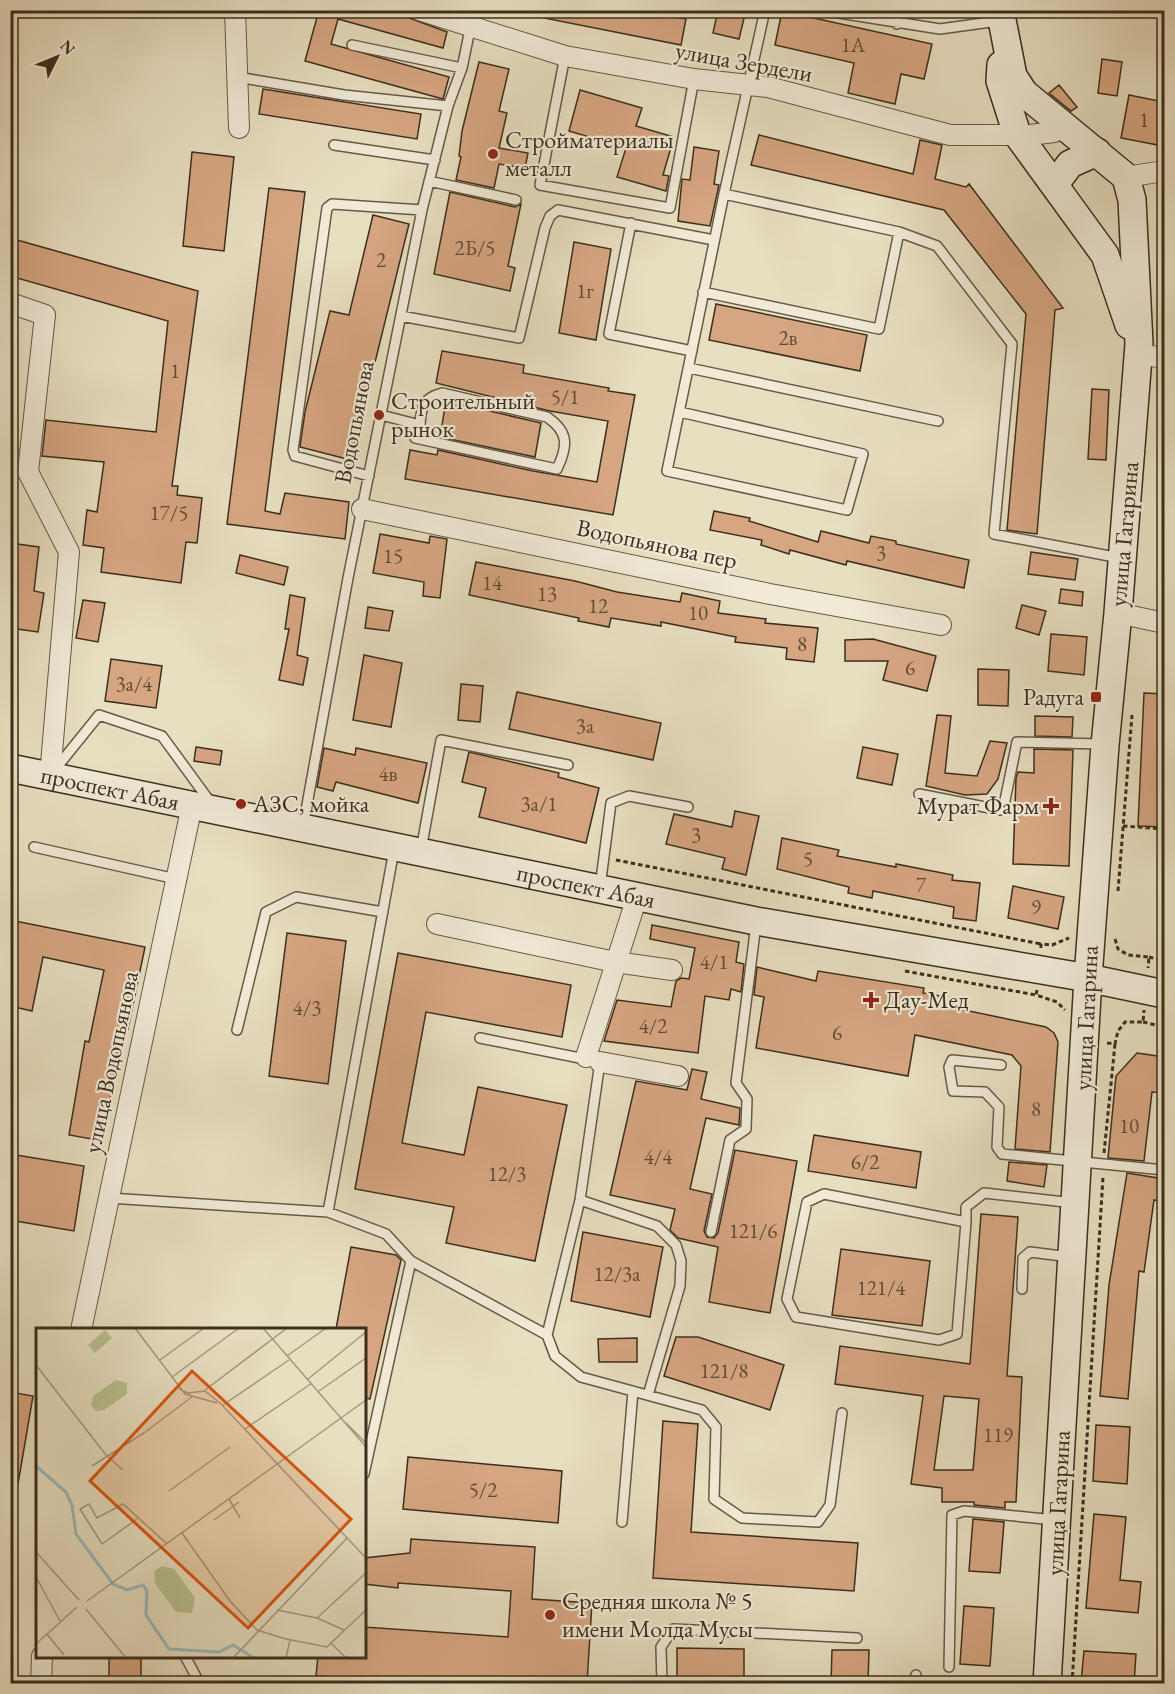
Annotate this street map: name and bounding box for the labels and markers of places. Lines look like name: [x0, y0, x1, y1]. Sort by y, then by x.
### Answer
place label: Стройматериалы металл: [505, 124, 674, 183]
marker: Стройматериалы металл: [486, 147, 500, 161]
place label: Строительный рынок: [391, 385, 535, 444]
marker: Строительный рынок: [372, 408, 386, 422]
place label: Радуга: [1023, 681, 1084, 712]
marker: Радуга: [1089, 690, 1103, 704]
place label: АЗС, мойка: [252, 788, 370, 819]
place label: Мурат Фарм: [917, 790, 1039, 821]
marker: АЗС, мойка: [234, 797, 248, 811]
marker: Мурат Фарм: [1044, 799, 1058, 813]
place label: Дау-Мед: [884, 984, 969, 1015]
marker: Дау-Мед: [862, 991, 880, 1009]
place label: Средняя школа № 5 имени Молда Мусы: [562, 1585, 753, 1644]
marker: Средняя школа № 5 имени Молда Мусы: [543, 1608, 557, 1622]

